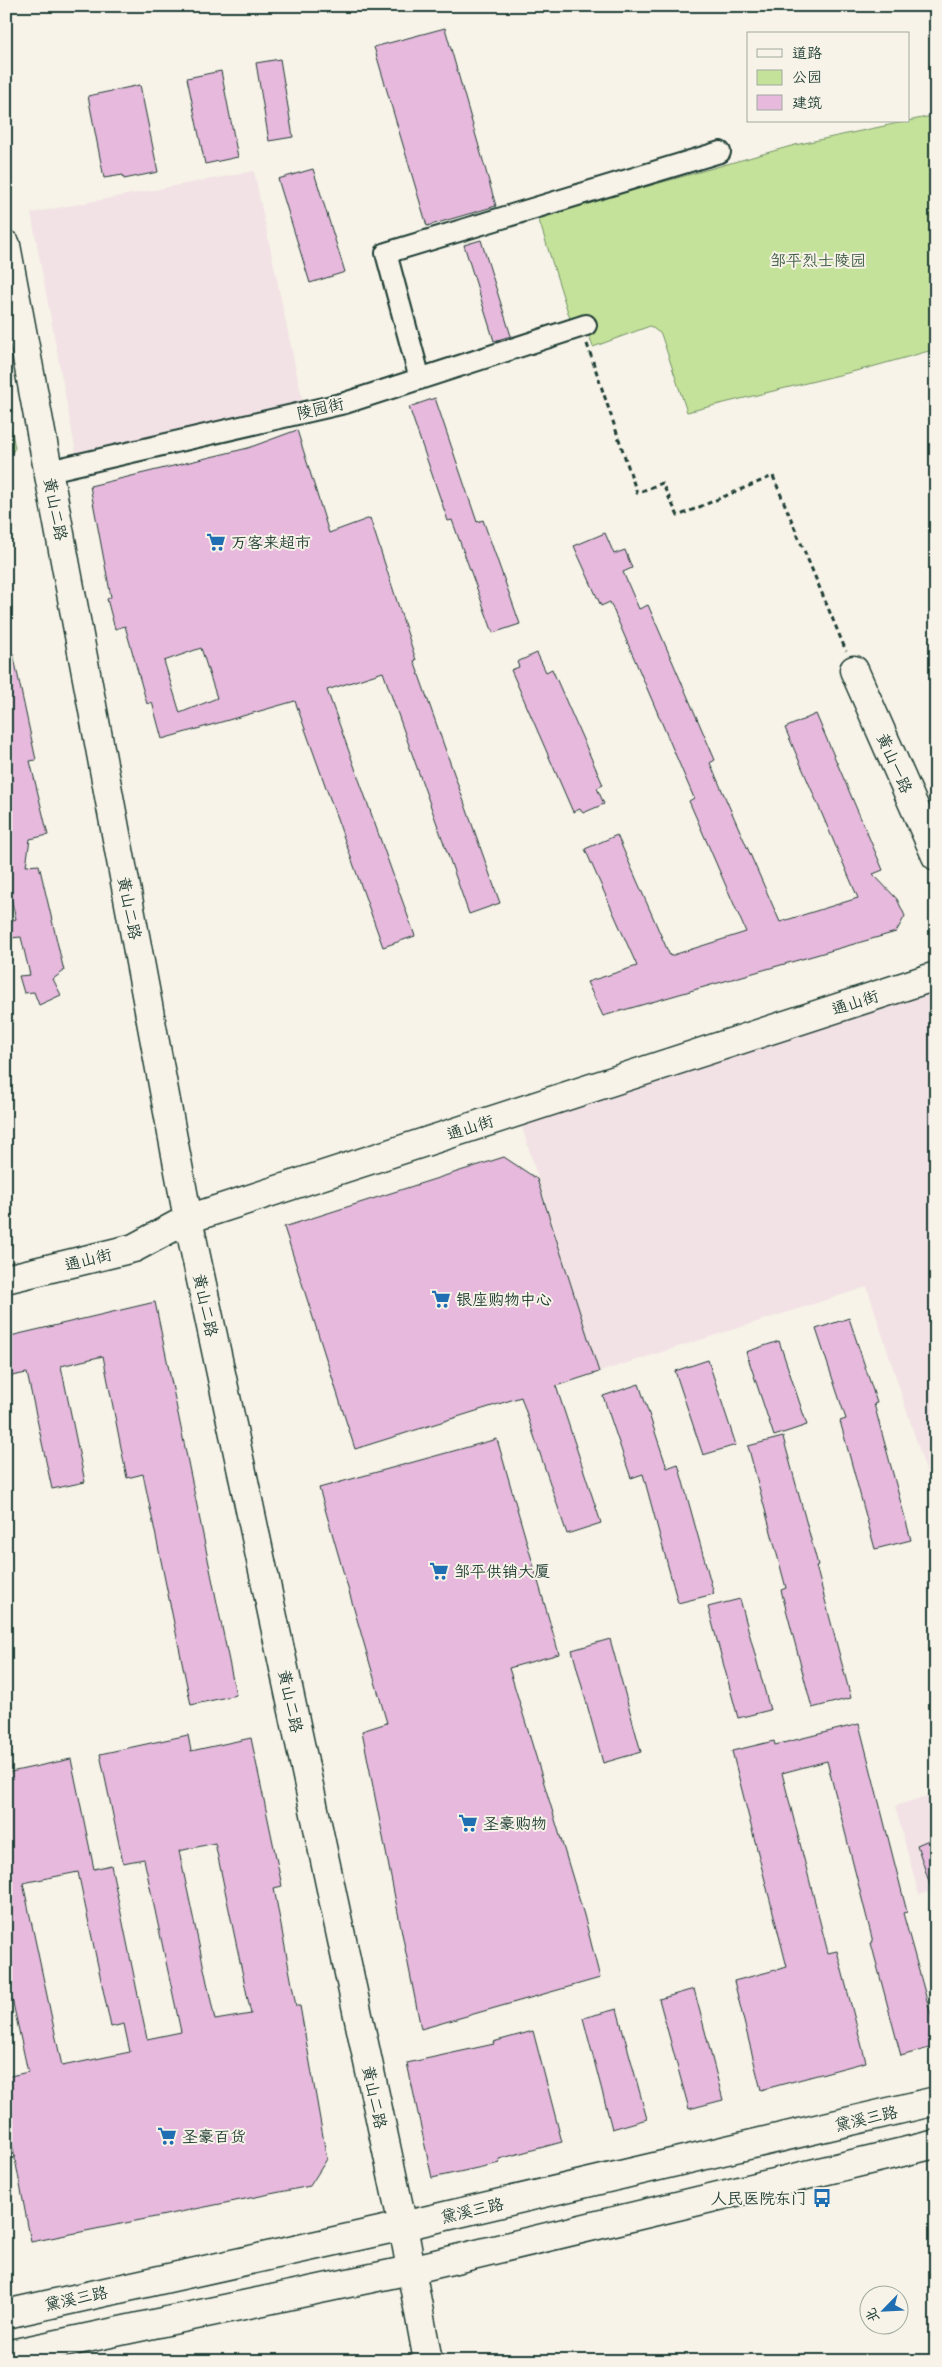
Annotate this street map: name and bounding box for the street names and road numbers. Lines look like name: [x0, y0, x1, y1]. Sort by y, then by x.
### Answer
street label: 陵园街: [294, 393, 346, 423]
street label: 黄山二路: [40, 476, 72, 542]
street label: 黄山一路: [873, 730, 917, 796]
street label: 黄山二路: [114, 875, 146, 941]
street label: 通山街: [829, 985, 881, 1019]
street label: 通山街: [444, 1110, 496, 1144]
street label: 通山街: [62, 1243, 114, 1275]
street label: 黄山二路: [190, 1272, 222, 1338]
street label: 黄山二路: [275, 1668, 307, 1734]
street label: 黄山二路: [359, 2064, 391, 2130]
street label: 黛溪三路: [833, 2101, 899, 2135]
street label: 黛溪三路: [439, 2193, 505, 2227]
street label: 黛溪三路: [43, 2282, 109, 2314]

